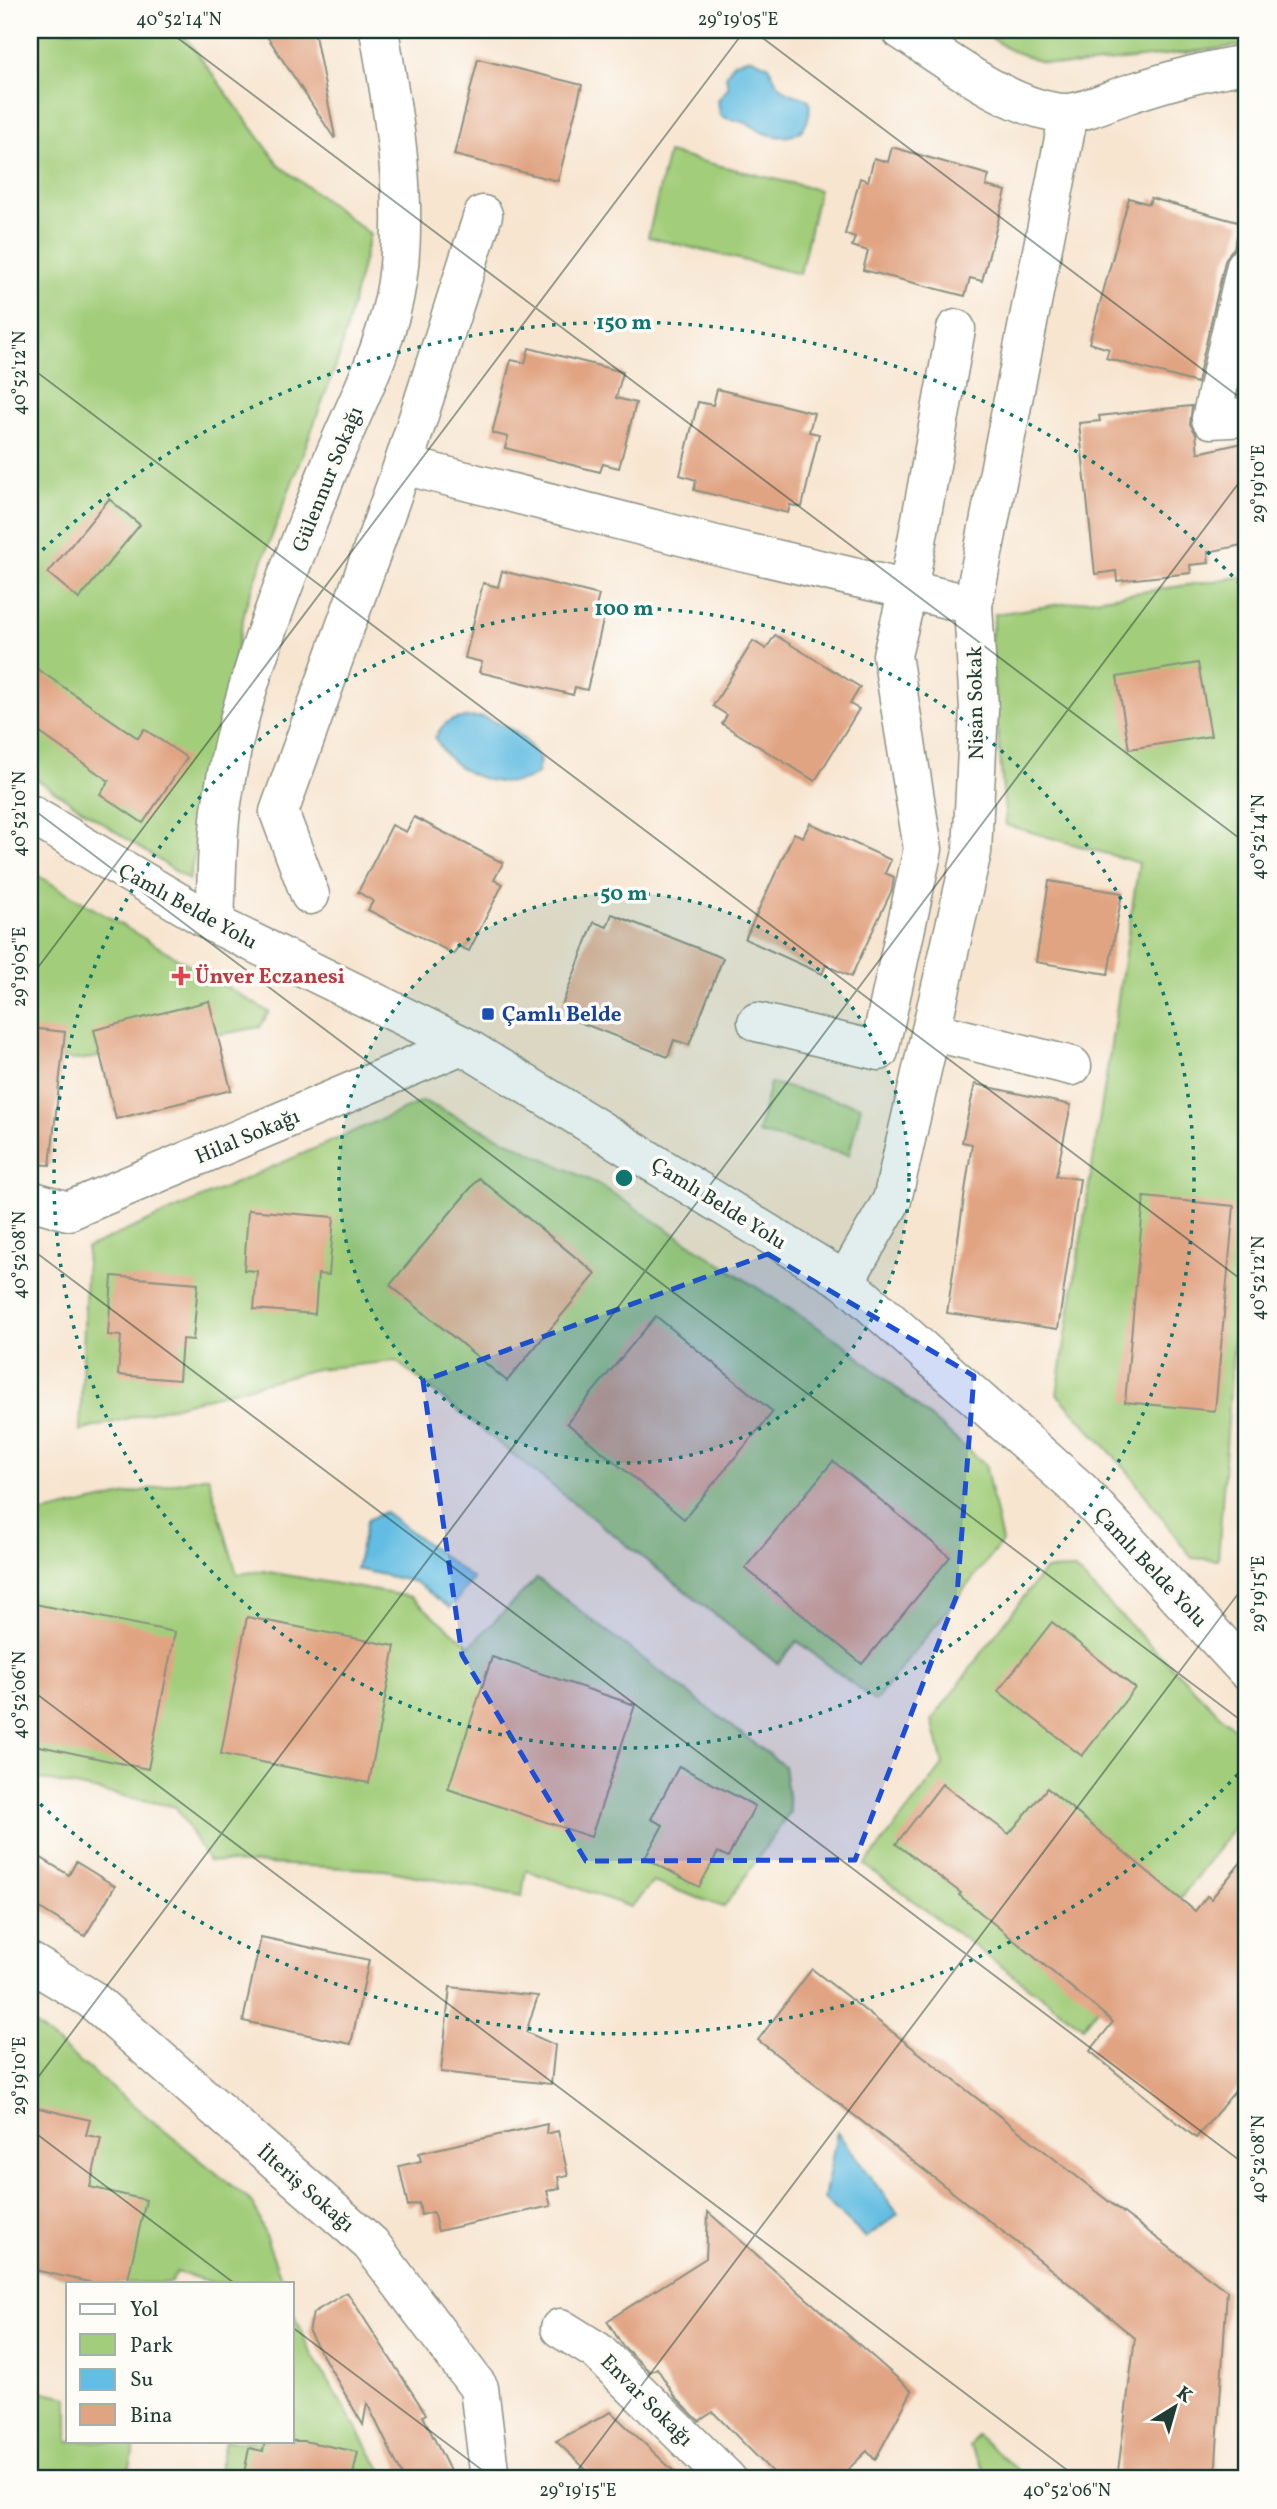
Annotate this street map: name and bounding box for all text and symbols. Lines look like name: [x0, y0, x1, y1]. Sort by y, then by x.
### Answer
text: 40°52'14"N: [136, 8, 222, 33]
text: 29°19'05"E: [698, 8, 779, 33]
text: 150 m: [596, 309, 652, 338]
text: 40°52'12"N: [8, 331, 33, 415]
street label: Gülennur Sokağı: [286, 402, 371, 557]
text: 29°19'10"E: [1247, 444, 1272, 524]
text: 100 m: [594, 595, 654, 624]
street label: Nisan Sokak: [961, 645, 992, 760]
text: 40°52'10"N: [8, 771, 33, 857]
text: 40°52'14"N: [1247, 794, 1272, 880]
street label: Çamlı Belde Yolu: [113, 857, 262, 957]
text: 50 m: [600, 880, 648, 909]
text: 29°19'05"E: [8, 926, 33, 1007]
place label: Ünver Eczanesi: [195, 963, 345, 992]
marker: Ünver Eczanesi: [173, 968, 189, 984]
place label: Çamlı Belde: [502, 1001, 622, 1030]
marker: Çamlı Belde: [480, 1006, 496, 1022]
street label: Hilal Sokağı: [191, 1102, 304, 1172]
street label: Çamlı Belde Yolu: [645, 1151, 791, 1258]
centre of rings: [612, 1166, 636, 1190]
text: 40°52'08"N: [8, 1211, 33, 1299]
text: 40°52'12"N: [1247, 1236, 1272, 1320]
street label: Çamlı Belde Yolu: [1087, 1502, 1213, 1634]
text: 29°19'15"E: [1247, 1555, 1272, 1633]
text: 40°52'06"N: [8, 1651, 33, 1739]
text: 29°19'10"E: [8, 2036, 33, 2116]
text: 40°52'08"N: [1247, 2115, 1272, 2203]
street label: İlteriş Sokağı: [250, 2139, 360, 2240]
legend: [66, 2282, 294, 2442]
text: Yol: [130, 2296, 159, 2325]
text: Park: [130, 2332, 173, 2361]
street label: Envar Sokağı: [593, 2348, 699, 2454]
text: Su: [130, 2366, 153, 2395]
north arrow: [1140, 2372, 1210, 2442]
text: K: [1171, 2380, 1198, 2410]
text: Bina: [130, 2402, 172, 2431]
text: 29°19'15"E: [539, 2479, 617, 2504]
text: 40°52'06"N: [1023, 2479, 1111, 2504]

